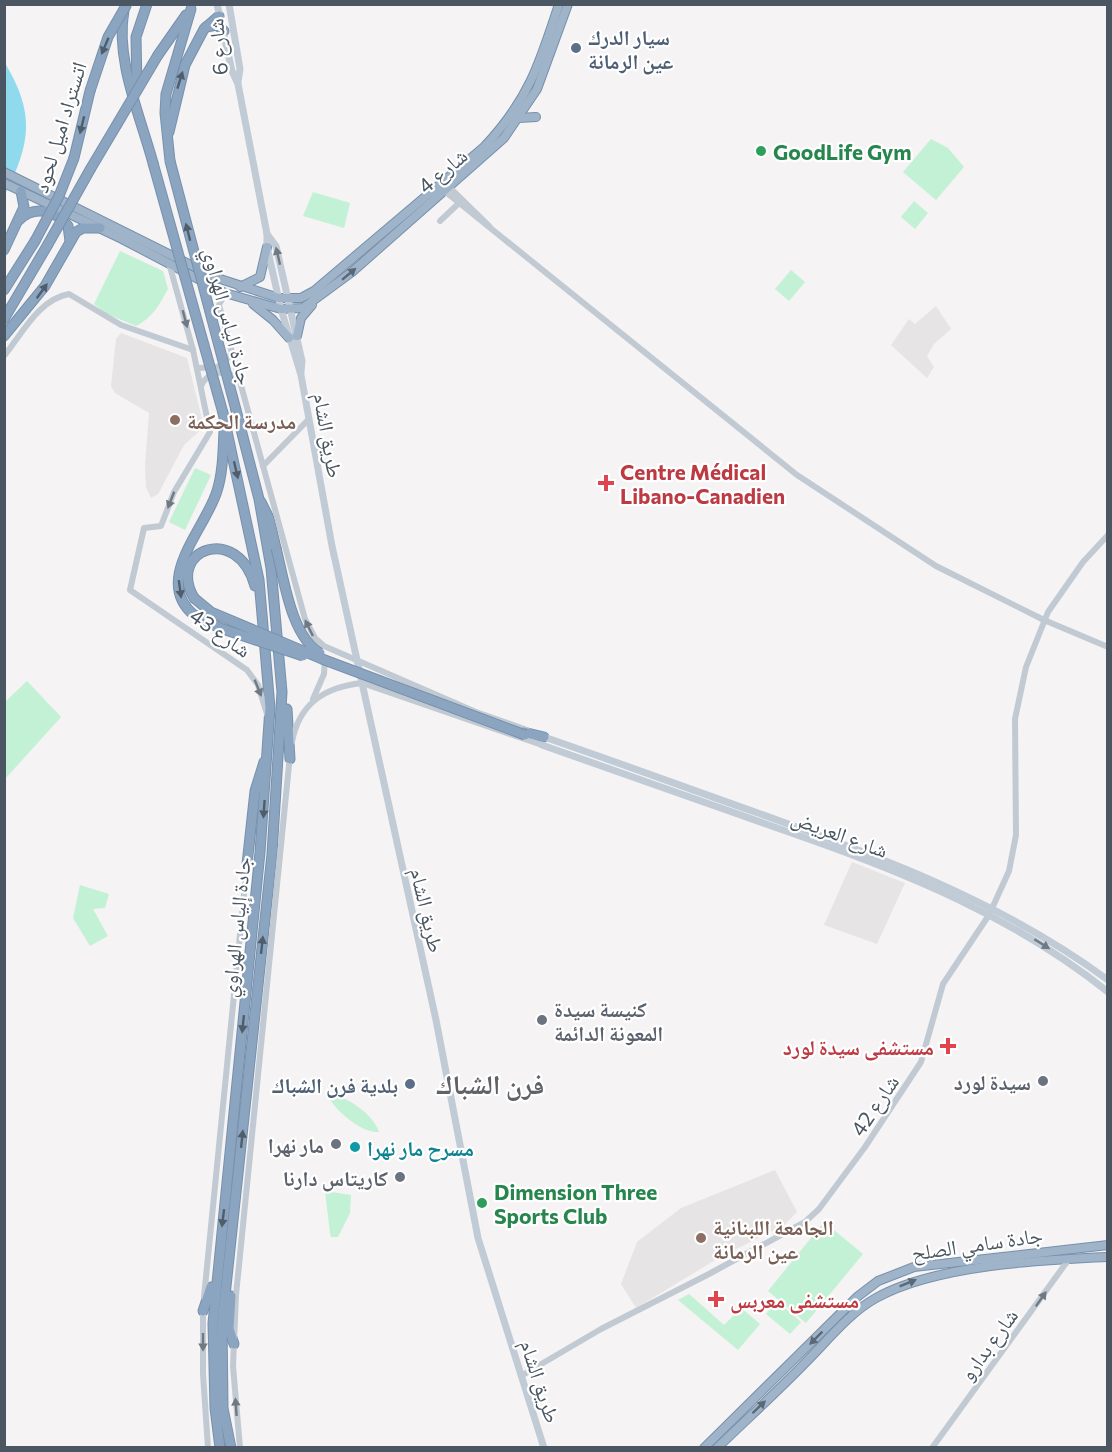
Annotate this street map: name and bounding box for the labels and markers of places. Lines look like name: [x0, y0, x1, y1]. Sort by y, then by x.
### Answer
place label: سيار الدرك عين الرمانة: [588, 24, 674, 75]
marker: سيار الدرك عين الرمانة: [569, 41, 583, 55]
place label: GoodLife Gym: [773, 139, 912, 164]
marker: GoodLife Gym: [754, 144, 768, 158]
place label: مدرسة الحكمة: [187, 408, 296, 433]
marker: مدرسة الحكمة: [168, 413, 182, 427]
place label: Centre Médical Libano-Canadien: [620, 459, 785, 508]
marker: Centre Médical Libano-Canadien: [597, 474, 615, 492]
place label: كنيسة سيدة المعونة الدائمة: [554, 996, 663, 1046]
marker: كنيسة سيدة المعونة الدائمة: [535, 1013, 549, 1027]
place label: مستشفى سيدة لورد: [783, 1034, 934, 1061]
marker: مستشفى سيدة لورد: [939, 1037, 957, 1055]
place label: سيدة لورد: [954, 1069, 1031, 1095]
place label: بلدية فرن الشباك: [272, 1072, 398, 1098]
marker: سيدة لورد: [1036, 1074, 1050, 1088]
marker: بلدية فرن الشباك: [403, 1077, 417, 1091]
place label: مار نهرا: [268, 1132, 324, 1158]
place label: مسرح مار نهرا: [367, 1135, 474, 1162]
marker: مار نهرا: [329, 1137, 343, 1151]
marker: مسرح مار نهرا: [348, 1140, 362, 1154]
place label: كاريتاس دارنا: [283, 1165, 388, 1192]
marker: كاريتاس دارنا: [393, 1170, 407, 1184]
place label: Dimension Three Sports Club: [494, 1179, 657, 1228]
marker: Dimension Three Sports Club: [475, 1196, 489, 1210]
place label: الجامعة اللبنانية عين الرمانة: [713, 1214, 834, 1265]
marker: الجامعة اللبنانية عين الرمانة: [694, 1231, 708, 1245]
place label: مستشفى معربس: [730, 1287, 859, 1314]
marker: مستشفى معربس: [707, 1290, 725, 1308]

